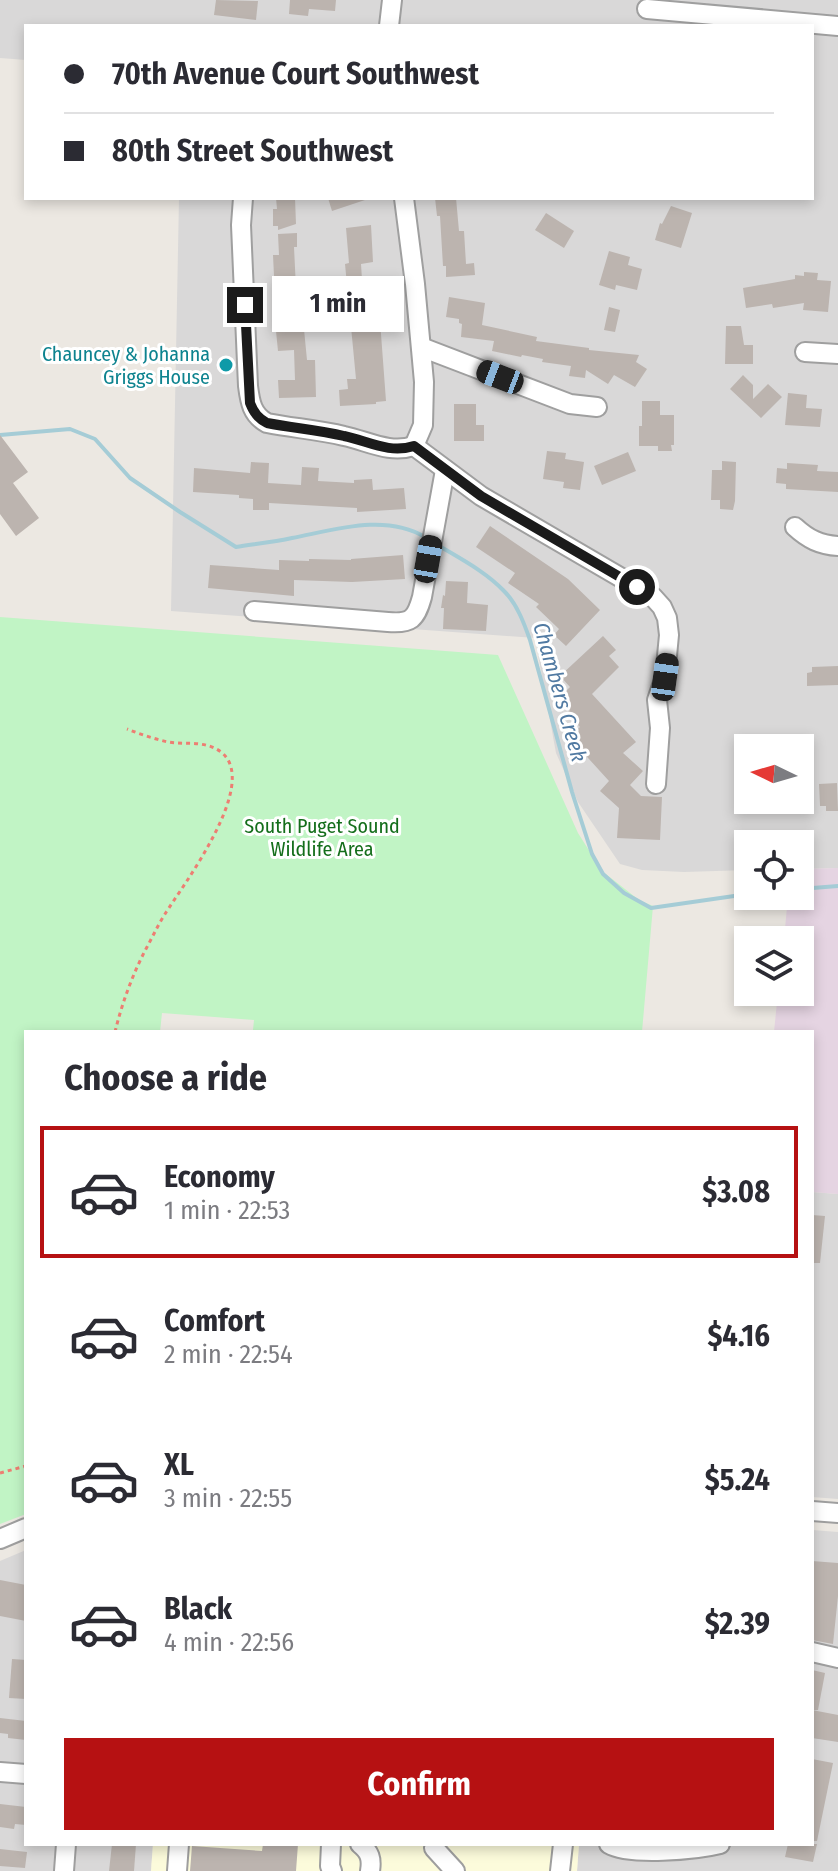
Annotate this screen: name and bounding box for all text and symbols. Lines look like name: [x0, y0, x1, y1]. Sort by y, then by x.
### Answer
text: 70th Avenue Court Southwest: [112, 56, 479, 92]
text: 80th Street Southwest: [112, 133, 393, 169]
callout: 1 min: [273, 277, 405, 333]
route end: [227, 287, 263, 323]
text: 1 min: [310, 288, 366, 319]
place label: Chauncey & Johanna Griggs House: [42, 342, 210, 389]
marker: Chauncey & Johanna Griggs House: [217, 356, 235, 374]
car: [473, 357, 527, 397]
car: [412, 533, 444, 585]
route start: [619, 569, 655, 605]
water label: Chambers Creek: [527, 619, 593, 765]
car: [650, 652, 680, 702]
north arrow: [734, 734, 814, 814]
map controls: [734, 734, 814, 1006]
park label: South Puget Sound Wildlife Area: [244, 814, 400, 861]
button: locate: [734, 830, 814, 910]
button: layers: [734, 926, 814, 1006]
text: Choose a ride: [64, 1056, 267, 1100]
icon: car: [68, 1156, 140, 1228]
text: Economy: [164, 1159, 275, 1195]
text: $3.08: [702, 1174, 770, 1210]
text: 1 min · 22:53: [164, 1195, 290, 1226]
icon: car: [68, 1300, 140, 1372]
text: Comfort: [164, 1303, 265, 1339]
text: $4.16: [707, 1318, 770, 1354]
text: 2 min · 22:54: [164, 1339, 293, 1370]
icon: car: [68, 1444, 140, 1516]
text: XL: [164, 1447, 194, 1483]
text: $5.24: [705, 1462, 770, 1498]
text: 3 min · 22:55: [164, 1483, 292, 1514]
icon: car: [68, 1588, 140, 1660]
text: Black: [164, 1591, 232, 1627]
text: $2.39: [705, 1606, 770, 1642]
text: 4 min · 22:56: [164, 1627, 294, 1658]
button: Confirm: [64, 1738, 774, 1830]

